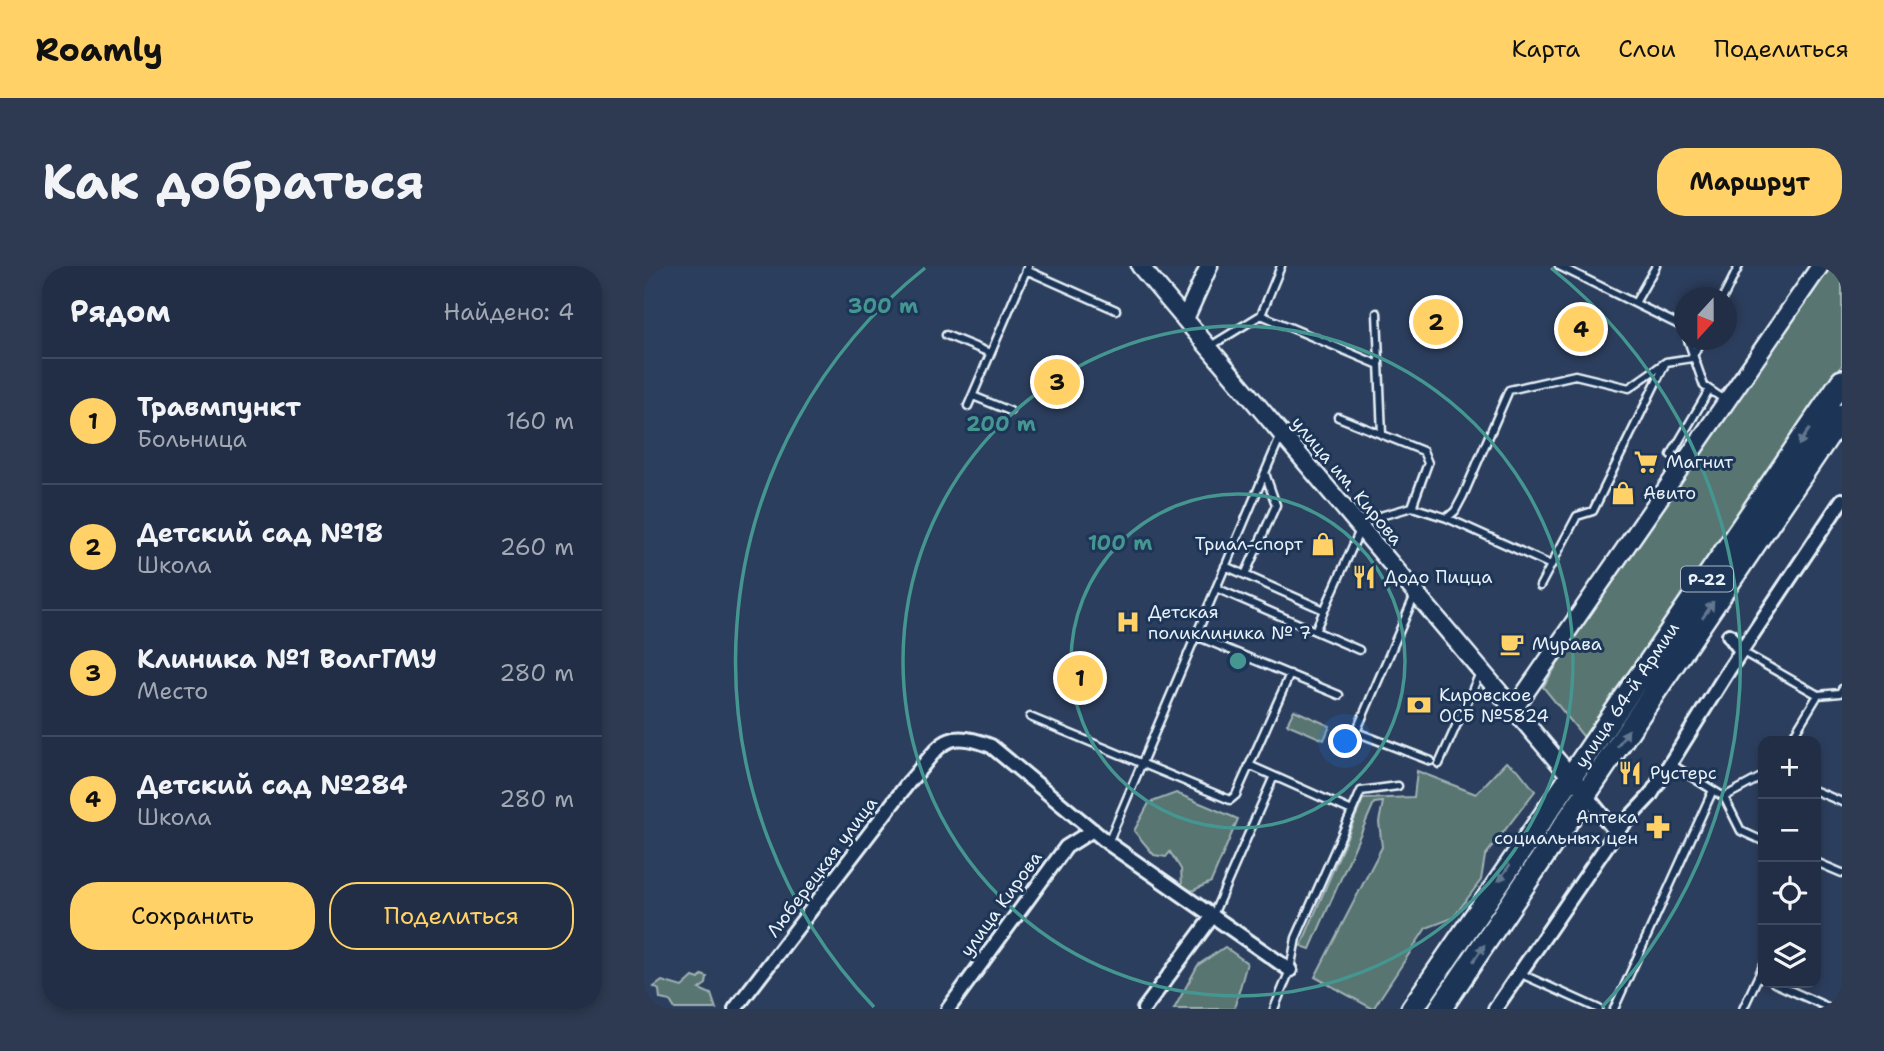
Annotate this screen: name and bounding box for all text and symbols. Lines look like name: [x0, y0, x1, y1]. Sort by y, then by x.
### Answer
text: Roamly: [35, 27, 163, 72]
text: Карта: [1512, 33, 1580, 65]
text: Слои: [1618, 33, 1676, 65]
text: Поделиться: [1714, 33, 1849, 65]
button: Маршрут: [1657, 148, 1842, 216]
text: Как добраться: [42, 149, 424, 215]
north arrow: [1674, 287, 1737, 350]
text: Рядом: [70, 291, 170, 332]
text: 300 m: [848, 292, 918, 320]
pin: 2: [1413, 296, 1459, 348]
text: Найдено: 4: [444, 297, 574, 327]
pin: 4: [1558, 303, 1604, 355]
pin: 3: [1034, 356, 1080, 408]
text: Травмпункт: [137, 389, 301, 424]
text: 1: [88, 406, 98, 436]
text: 160 m: [506, 406, 574, 436]
text: 200 m: [966, 410, 1036, 438]
street label: улица им. Кирова: [1286, 411, 1408, 551]
text: Больница: [137, 424, 247, 454]
one-way arrow: [1797, 428, 1811, 446]
supermarket icon: Магнит: [1632, 448, 1660, 476]
place label: Магнит: [1666, 450, 1734, 474]
shop icon: Авито: [1609, 479, 1637, 507]
place label: Авито: [1643, 481, 1696, 505]
text: Детский сад №18: [137, 515, 383, 550]
text: 100 m: [1088, 529, 1152, 557]
shop icon: Триал-спорт: [1309, 530, 1337, 558]
text: 2: [85, 532, 101, 562]
text: 260 m: [500, 532, 574, 562]
place label: Триал-спорт: [1195, 532, 1304, 556]
text: Школа: [137, 550, 212, 580]
restaurant icon: Додо Пицца: [1350, 563, 1378, 591]
place label: Додо Пицца: [1384, 565, 1492, 589]
road number: Р-22: [1681, 566, 1733, 592]
place label: Детская поликлиника № 7: [1148, 600, 1311, 645]
one-way arrow: [1701, 601, 1714, 620]
hospital icon: Детская поликлиника № 7: [1114, 608, 1142, 636]
street label: улица 64-й Армии: [1569, 617, 1685, 773]
cafe icon: Мурава: [1498, 630, 1526, 658]
place label: Мурава: [1532, 632, 1602, 656]
text: Клиника №1 ВолгГМУ: [137, 641, 437, 676]
centre of rings: [1226, 649, 1250, 673]
pin: 1: [1057, 652, 1103, 704]
text: 3: [85, 658, 101, 688]
text: 280 m: [499, 658, 574, 688]
text: Место: [137, 676, 208, 706]
place label: Кировское ОСБ №5824: [1439, 683, 1549, 728]
bank icon: Кировское ОСБ №5824: [1405, 691, 1433, 719]
your location: [1328, 724, 1362, 758]
one-way arrow: [1616, 729, 1630, 747]
map controls: [1758, 736, 1821, 988]
button: +: [1758, 736, 1821, 799]
restaurant icon: Рустерс: [1616, 759, 1644, 787]
place label: Рустерс: [1650, 761, 1717, 785]
text: Детский сад №284: [137, 767, 408, 802]
text: 4: [85, 784, 101, 814]
text: 280 m: [499, 784, 574, 814]
street label: Люберецкая улица: [761, 792, 883, 942]
button: −: [1758, 799, 1821, 862]
text: Школа: [137, 802, 212, 832]
place label: Аптека социальных цен: [1494, 805, 1638, 850]
pharmacy icon: Аптека социальных цен: [1644, 813, 1672, 841]
street label: улица Кирова: [955, 846, 1047, 962]
button: locate: [1758, 862, 1821, 925]
one-way arrow: [1497, 864, 1511, 882]
button: Сохранить: [70, 882, 315, 950]
button: Поделиться: [329, 882, 574, 950]
button: layers: [1758, 925, 1821, 988]
one-way arrow: [1472, 943, 1485, 962]

